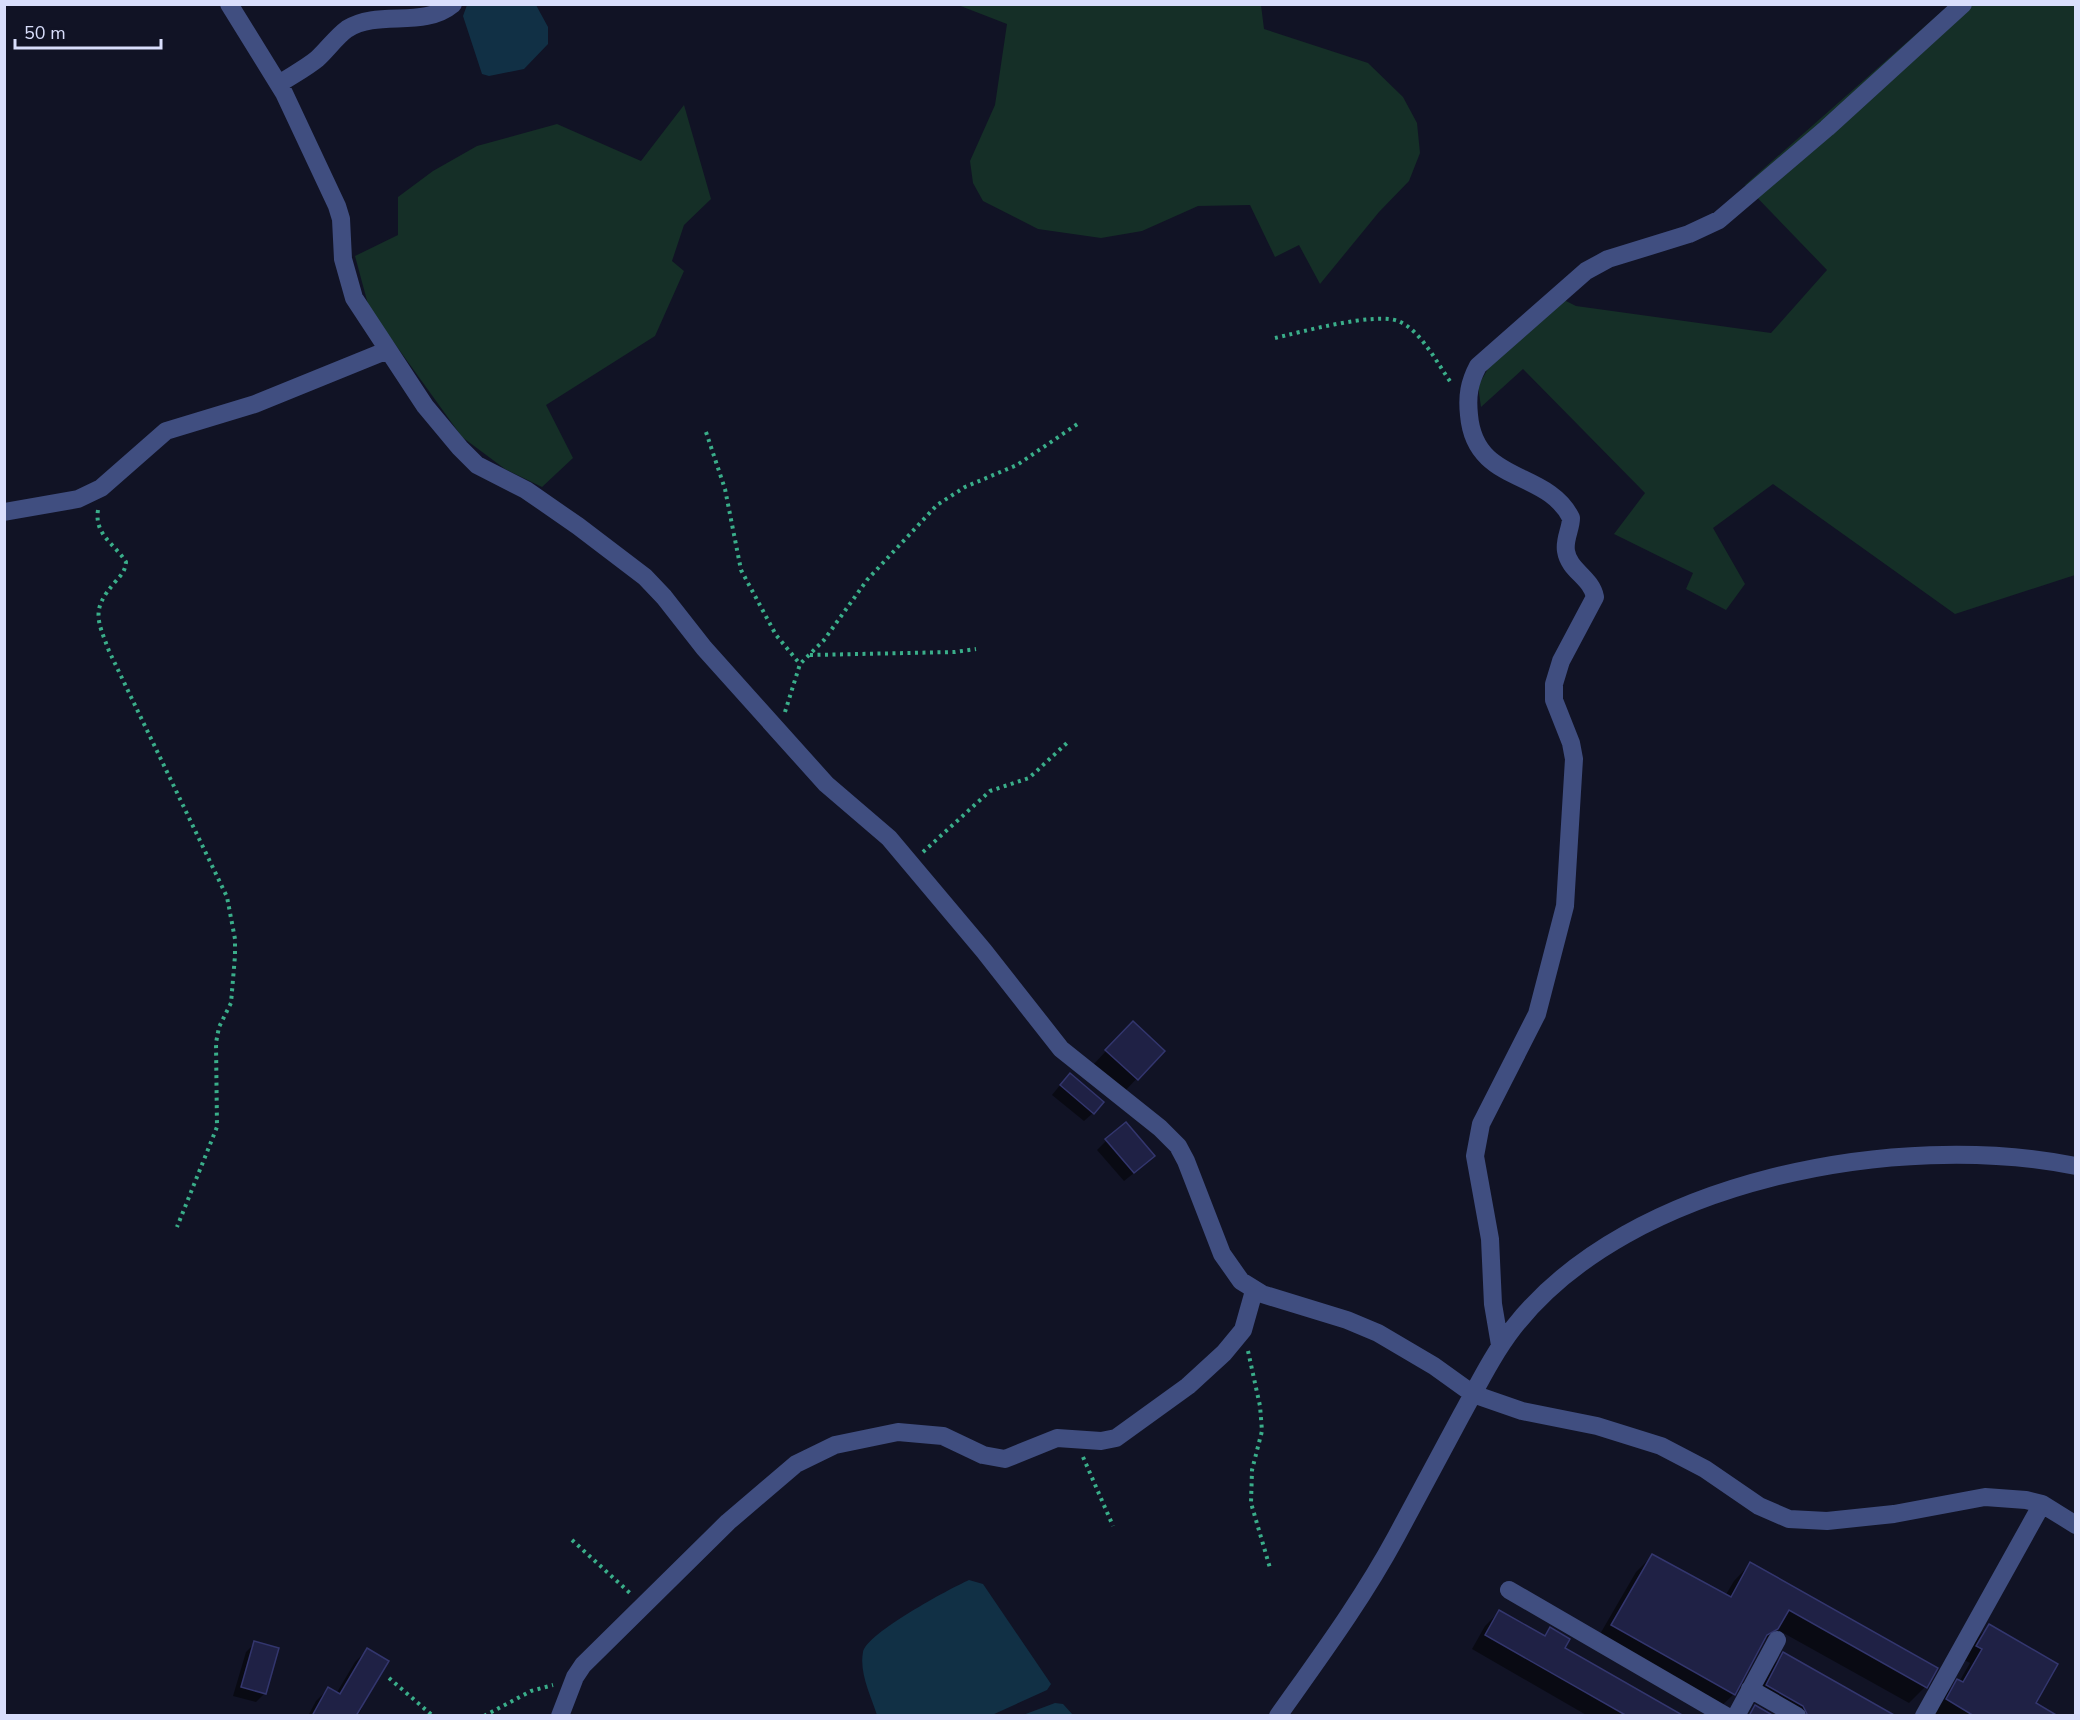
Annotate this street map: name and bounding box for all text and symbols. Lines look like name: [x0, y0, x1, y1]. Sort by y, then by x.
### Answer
scale bar: [15, 12, 160, 50]
text: 50 m: [24, 21, 66, 45]

